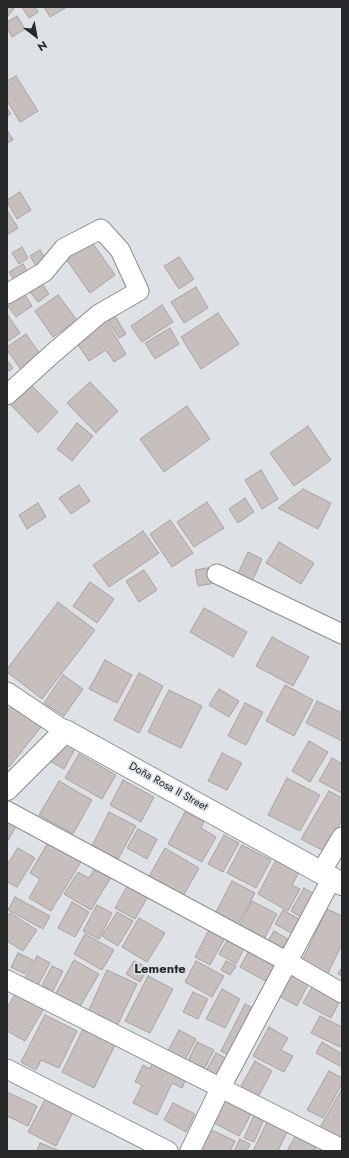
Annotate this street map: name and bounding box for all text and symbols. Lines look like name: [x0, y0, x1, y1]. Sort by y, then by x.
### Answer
north arrow: [16, 16, 56, 56]
text: N: [34, 37, 50, 55]
street label: Doña Rosa II Street: [126, 760, 210, 814]
district label: Lemente: [134, 962, 186, 978]

